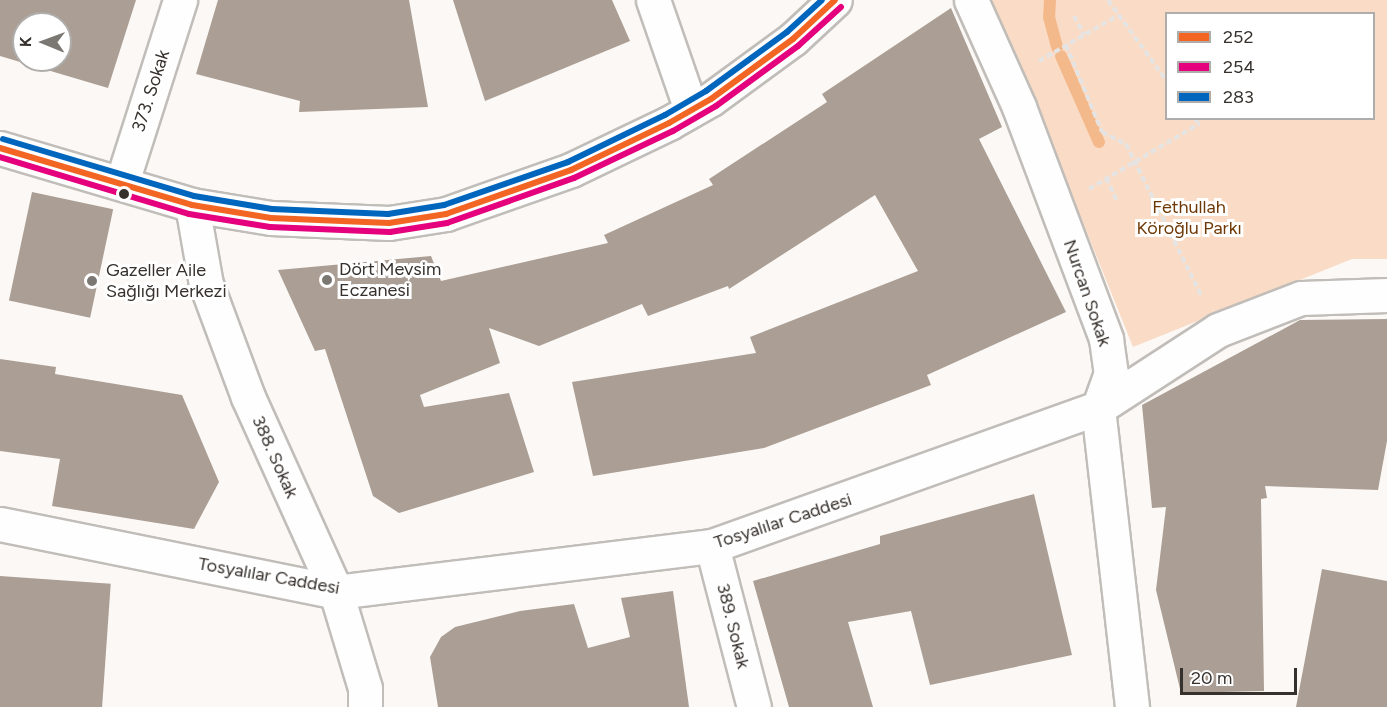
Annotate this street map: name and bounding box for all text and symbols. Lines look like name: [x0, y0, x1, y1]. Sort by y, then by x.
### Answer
north arrow: [12, 12, 72, 72]
legend: [1165, 12, 1375, 120]
text: 252: [1223, 26, 1253, 48]
text: K: [16, 36, 35, 47]
street label: 373. Sokak: [128, 47, 174, 135]
text: 254: [1223, 56, 1255, 78]
text: 283: [1223, 86, 1254, 108]
unlabelled marker: [118, 188, 130, 200]
park label: Fethullah Köroğlu Parkı: [1136, 197, 1242, 240]
street label: Nurcan Sokak: [1059, 237, 1115, 349]
place label: Dört Mevsim Eczanesi: [339, 259, 441, 302]
place label: Gazeller Aile Sağlığı Merkezi: [106, 260, 227, 302]
marker: Gazeller Aile Sağlığı Merkezi: [83, 272, 101, 290]
marker: Dört Mevsim Eczanesi: [320, 273, 334, 287]
street label: 388. Sokak: [247, 412, 303, 502]
street label: Tosyalılar Caddesi: [711, 489, 855, 553]
street label: Tosyalılar Caddesi: [196, 553, 342, 599]
street label: 389. Sokak: [712, 581, 754, 671]
scale bar: [1183, 656, 1300, 694]
text: 20 m: [1191, 667, 1232, 689]

